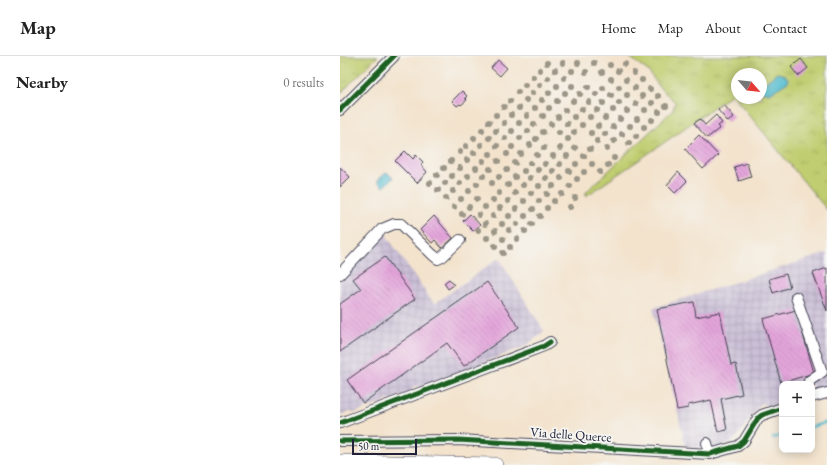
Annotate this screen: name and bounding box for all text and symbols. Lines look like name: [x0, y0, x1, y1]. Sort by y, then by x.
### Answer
text: Map: [20, 15, 56, 40]
text: Home: [601, 19, 636, 37]
text: Map: [658, 19, 683, 37]
text: About: [705, 19, 741, 37]
text: Contact: [763, 19, 807, 37]
north arrow: [731, 68, 767, 104]
text: Nearby: [16, 71, 68, 93]
text: 0 results: [283, 74, 324, 91]
map controls: [779, 381, 815, 453]
button: +: [779, 381, 815, 417]
button: −: [779, 417, 815, 453]
street label: Via delle Querce: [530, 423, 612, 446]
scale bar: [352, 437, 417, 456]
text: 50 m: [358, 439, 379, 453]

